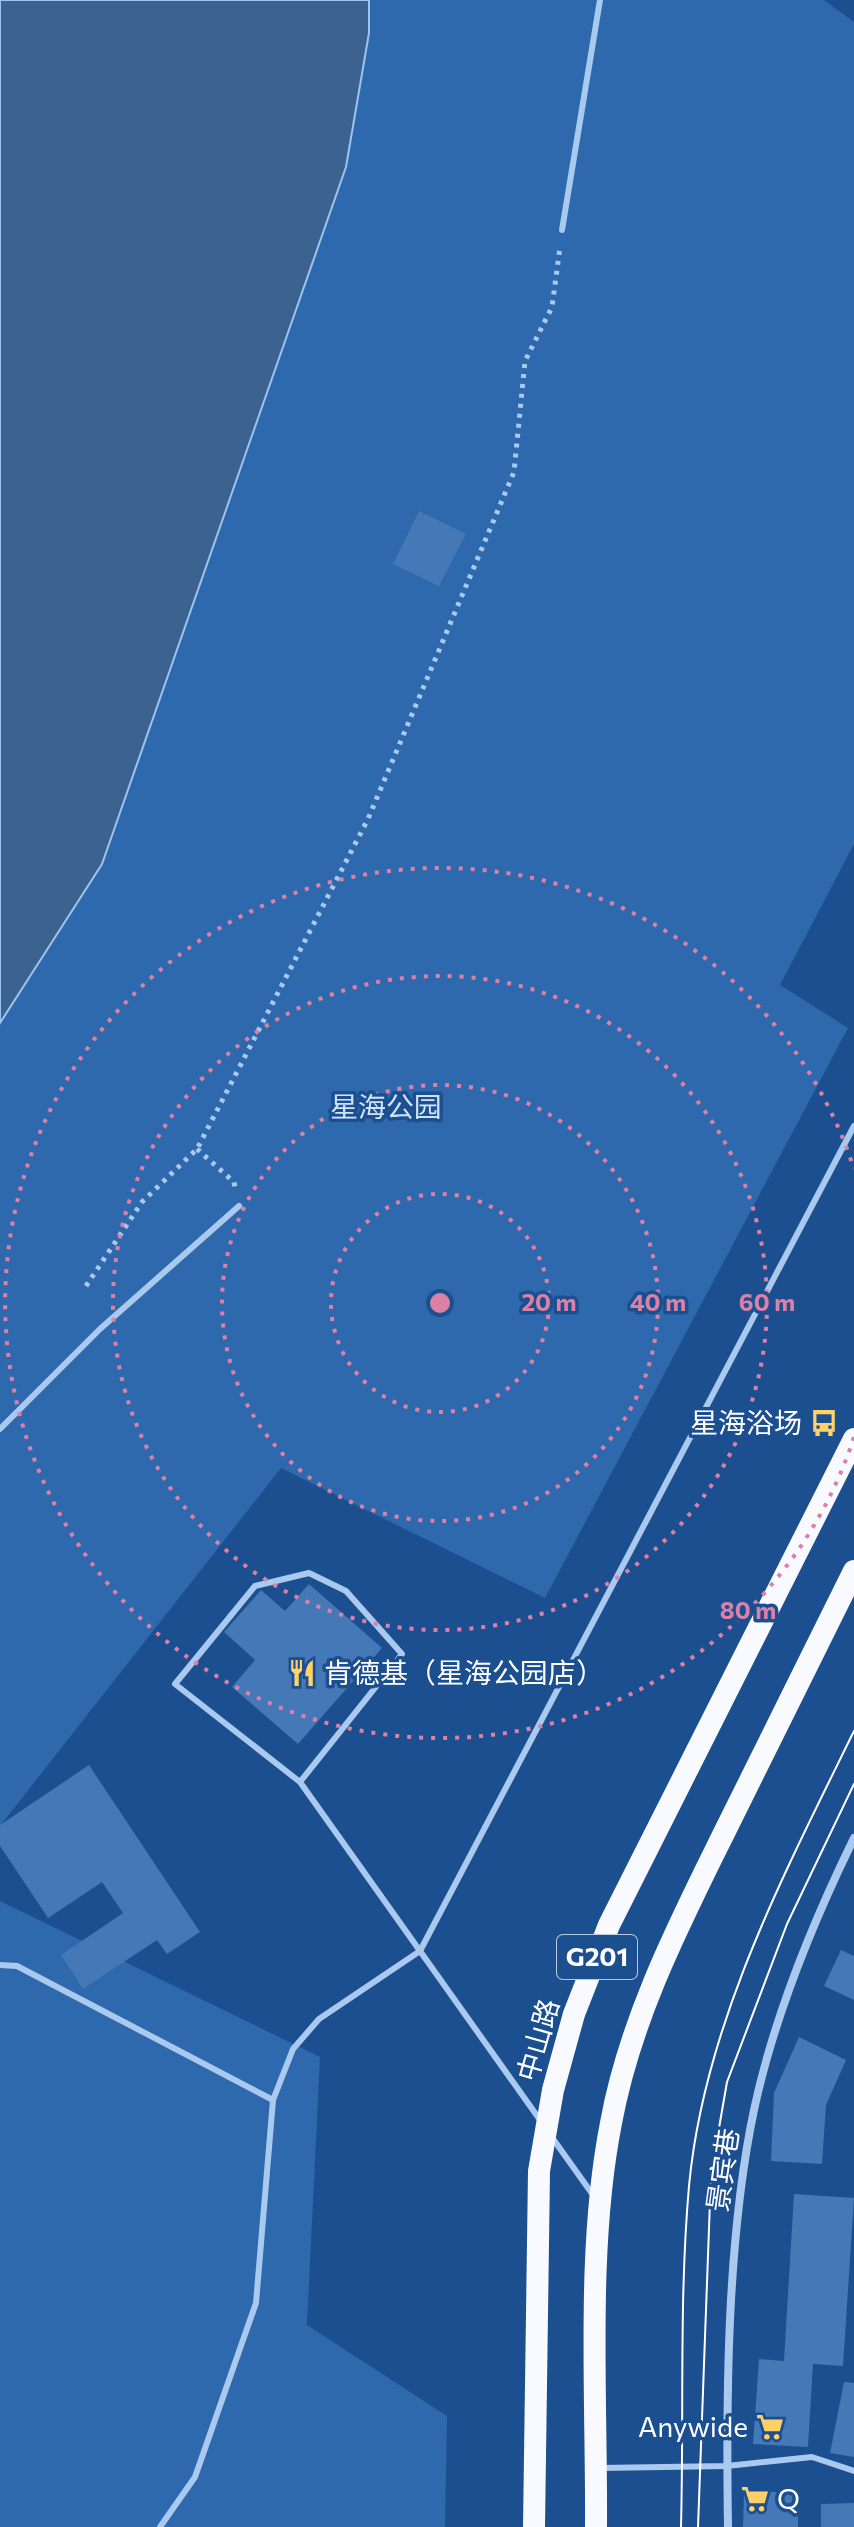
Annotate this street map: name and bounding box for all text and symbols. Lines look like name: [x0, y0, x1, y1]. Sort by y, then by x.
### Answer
park label: 星海公园: [330, 1089, 442, 1123]
text: 20 m: [522, 1287, 576, 1316]
text: 40 m: [630, 1287, 686, 1316]
text: 60 m: [739, 1287, 795, 1316]
centre of rings: [426, 1289, 454, 1317]
place label: 星海浴场: [690, 1405, 802, 1439]
bus stop icon: 星海浴场: [809, 1408, 839, 1438]
text: 80 m: [720, 1595, 776, 1624]
place label: 肯德基（星海公园店）: [324, 1655, 604, 1689]
restaurant icon: 肯德基（星海公园店）: [287, 1658, 317, 1688]
road number: G201: [557, 1935, 637, 1979]
street label: 中山路: [509, 1995, 565, 2085]
street label: 景宾巷: [699, 2126, 745, 2214]
place label: Anywide: [638, 2409, 748, 2443]
supermarket icon: Anywide: [755, 2412, 785, 2442]
place label: Q: [777, 2481, 800, 2515]
supermarket icon: Q: [740, 2484, 770, 2514]

